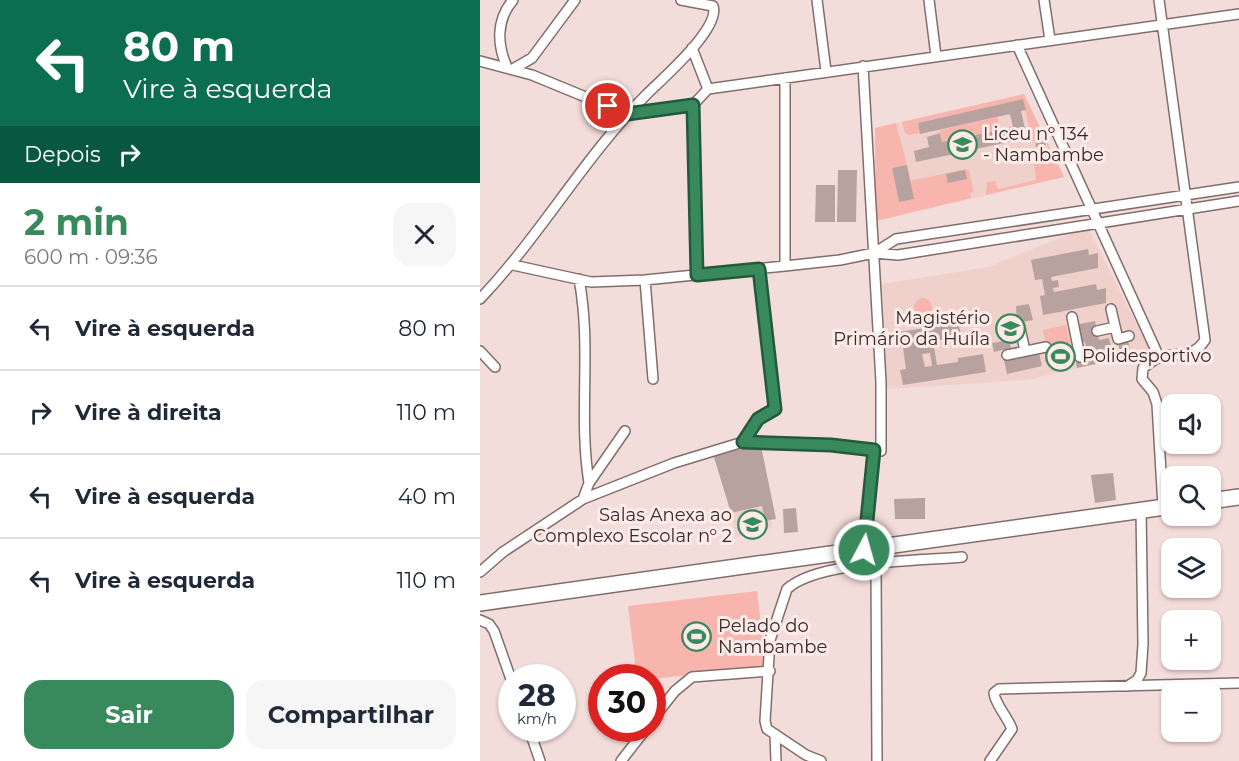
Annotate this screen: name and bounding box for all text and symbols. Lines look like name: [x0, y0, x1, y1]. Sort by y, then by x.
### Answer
text: 80 m: [123, 20, 235, 72]
icon: left: [24, 24, 102, 102]
text: Vire à esquerda: [123, 72, 332, 105]
pin: [582, 80, 633, 131]
icon: arrive: [591, 89, 624, 122]
place label: Liceu nº 134 - Nambambe: [983, 123, 1104, 166]
school or university icon: Liceu nº 134 - Nambambe: [946, 128, 978, 160]
icon: right: [113, 138, 146, 171]
text: Depois: [24, 141, 101, 168]
text: 2 min: [24, 200, 129, 244]
button: close: [393, 203, 456, 266]
text: 600 m · 09:36: [24, 245, 158, 269]
place label: Magistério Primário da Huíla: [833, 307, 990, 350]
icon: left: [24, 312, 57, 345]
school or university icon: Magistério Primário da Huíla: [995, 312, 1027, 344]
text: Vire à esquerda: [75, 315, 255, 342]
text: 80 m: [398, 315, 456, 342]
sports icon: Polidesportivo: [1045, 340, 1077, 372]
place label: Polidesportivo: [1082, 345, 1211, 367]
map controls: [1161, 394, 1221, 742]
button: sound: [1161, 394, 1221, 454]
icon: right: [24, 396, 57, 429]
text: Vire à direita: [75, 399, 222, 426]
text: 110 m: [396, 399, 456, 426]
button: search: [1161, 466, 1221, 526]
icon: left: [24, 480, 57, 513]
text: Vire à esquerda: [75, 483, 255, 510]
text: 40 m: [398, 483, 456, 510]
place label: Salas Anexa ao Complexo Escolar nº 2: [533, 504, 732, 547]
school or university icon: Salas Anexa ao Complexo Escolar nº 2: [737, 509, 769, 541]
position arrow: [832, 518, 896, 582]
button: layers: [1161, 538, 1221, 598]
icon: left: [24, 564, 57, 597]
text: Vire à esquerda: [75, 567, 255, 594]
text: 110 m: [396, 567, 456, 594]
button: +: [1161, 610, 1221, 670]
place label: Pelado do Nambambe: [718, 615, 827, 658]
sports icon: Pelado do Nambambe: [681, 620, 713, 652]
speed limit sign: 30: [588, 664, 666, 742]
text: 28: [518, 677, 556, 714]
button: Sair: [24, 680, 234, 749]
button: Compartilhar: [246, 680, 456, 749]
button: −: [1161, 682, 1221, 742]
text: km/h: [517, 709, 557, 728]

